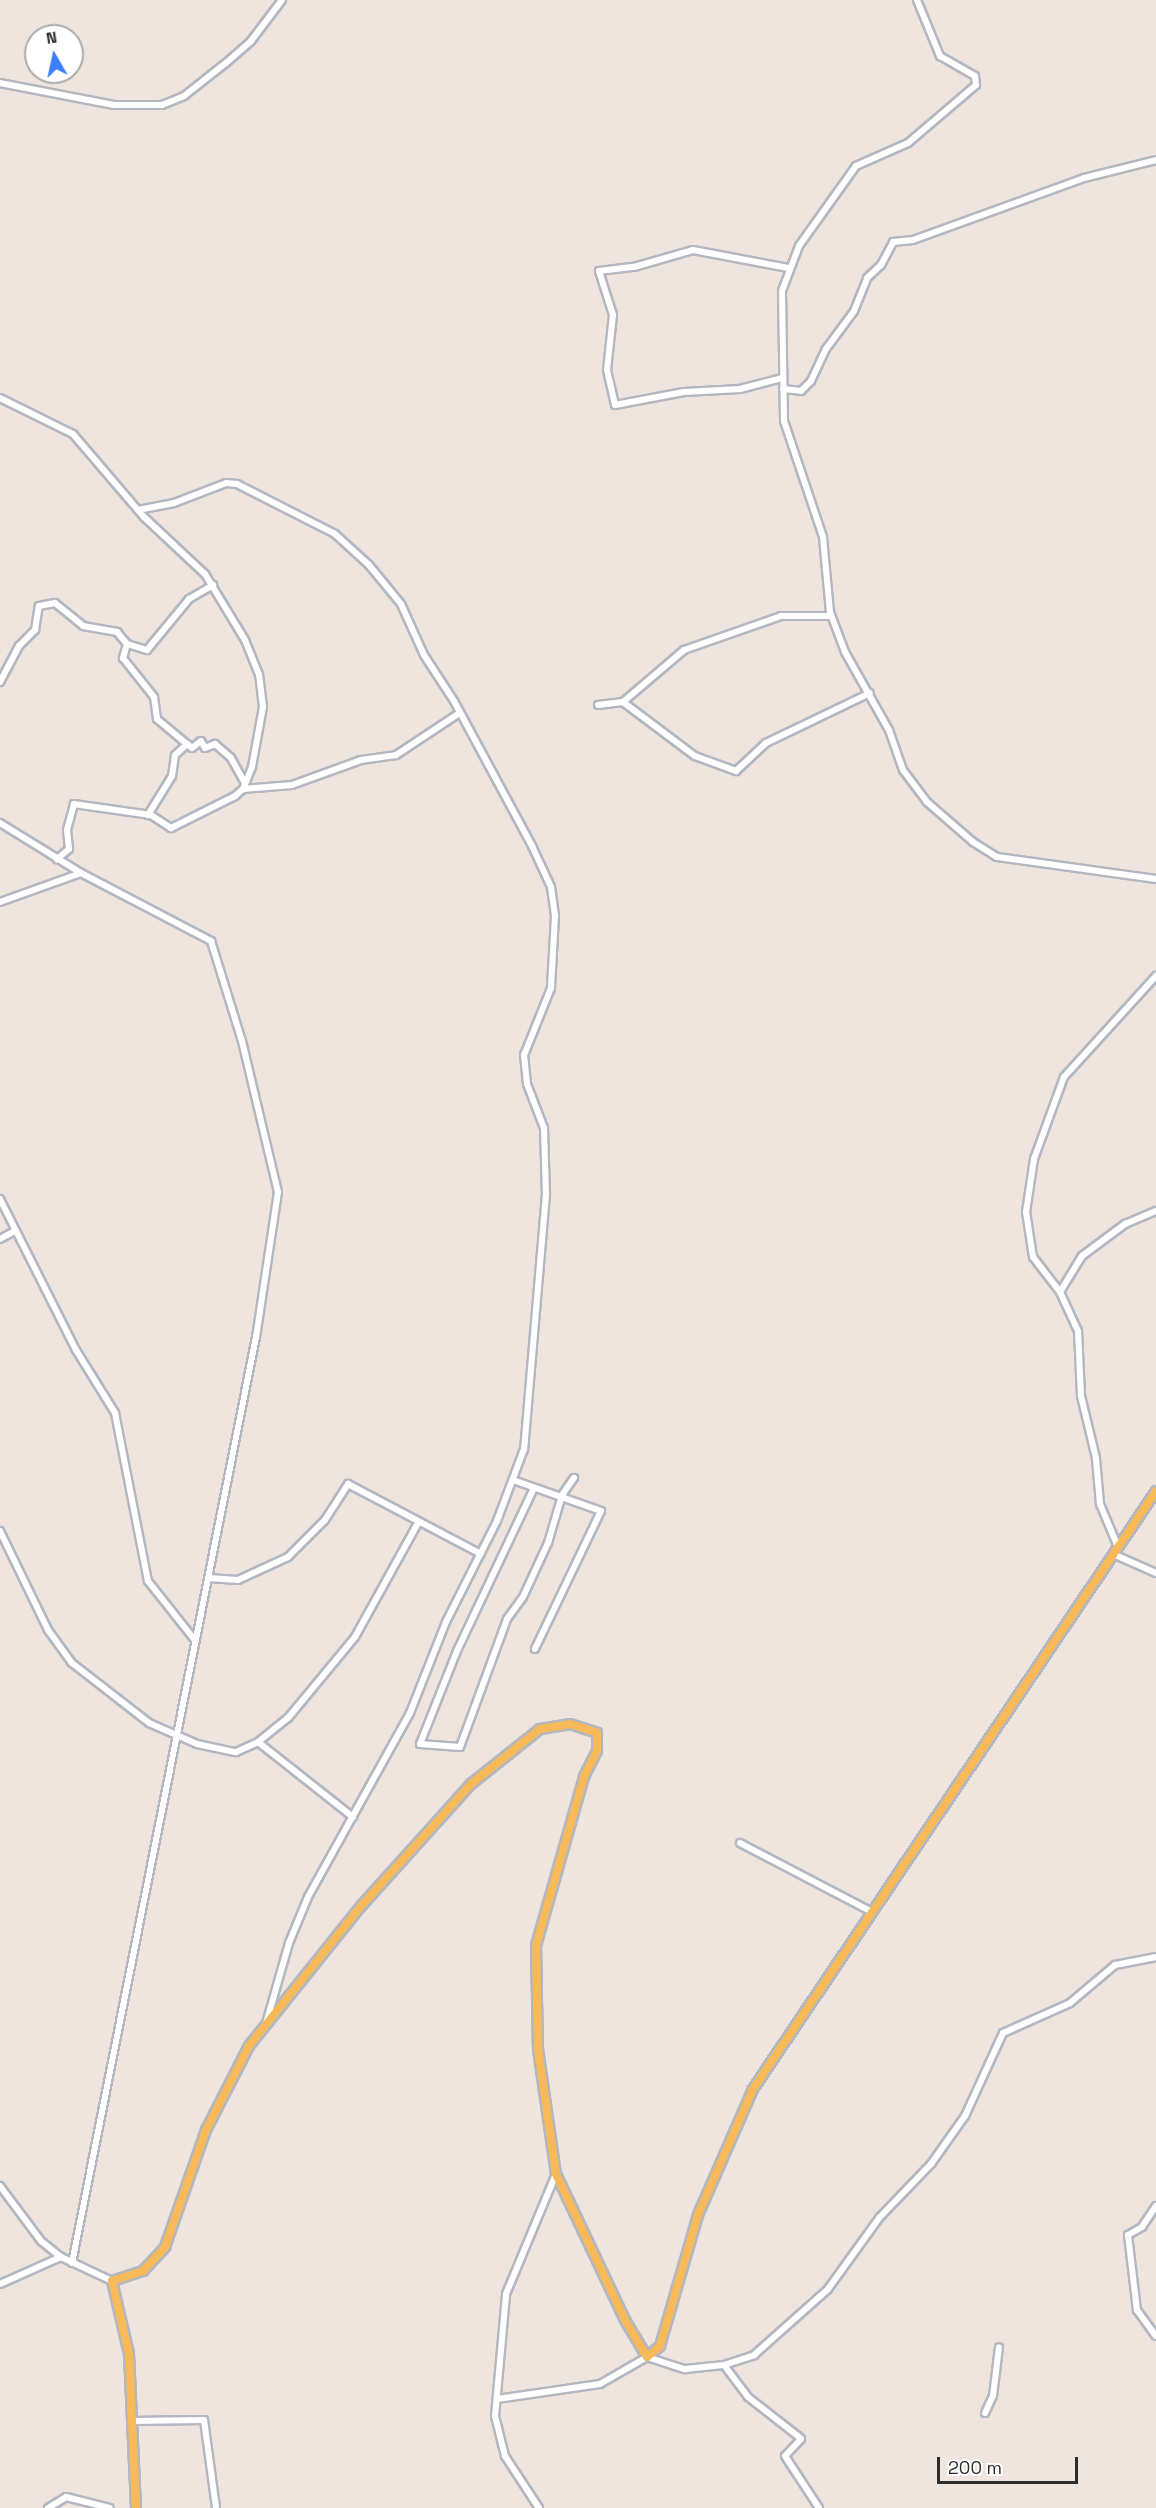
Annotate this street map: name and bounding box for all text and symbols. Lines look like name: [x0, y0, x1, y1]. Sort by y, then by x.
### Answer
north arrow: [24, 24, 84, 84]
text: N: [44, 26, 58, 49]
scale bar: [940, 2445, 1081, 2483]
text: 200 m: [948, 2456, 1002, 2479]

